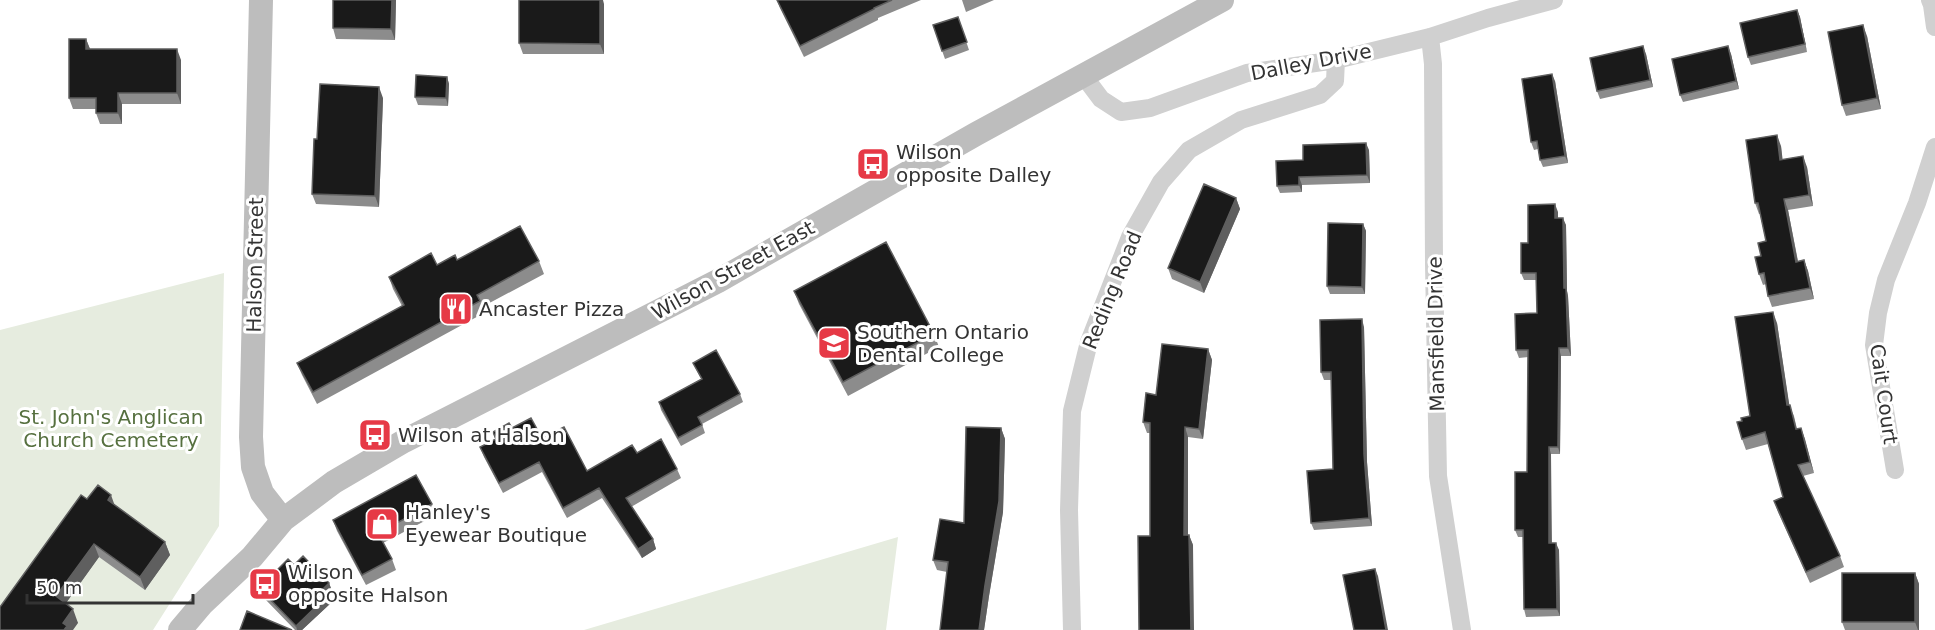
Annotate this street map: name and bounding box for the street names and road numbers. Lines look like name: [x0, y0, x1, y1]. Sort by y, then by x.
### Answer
street label: Dalley Drive: [1249, 39, 1373, 85]
street label: Halson Street: [242, 197, 268, 333]
street label: Wilson Street East: [647, 215, 819, 325]
street label: Reding Road: [1077, 227, 1147, 353]
street label: Mansfield Drive: [1423, 256, 1449, 412]
street label: Cait Court: [1865, 342, 1903, 446]

